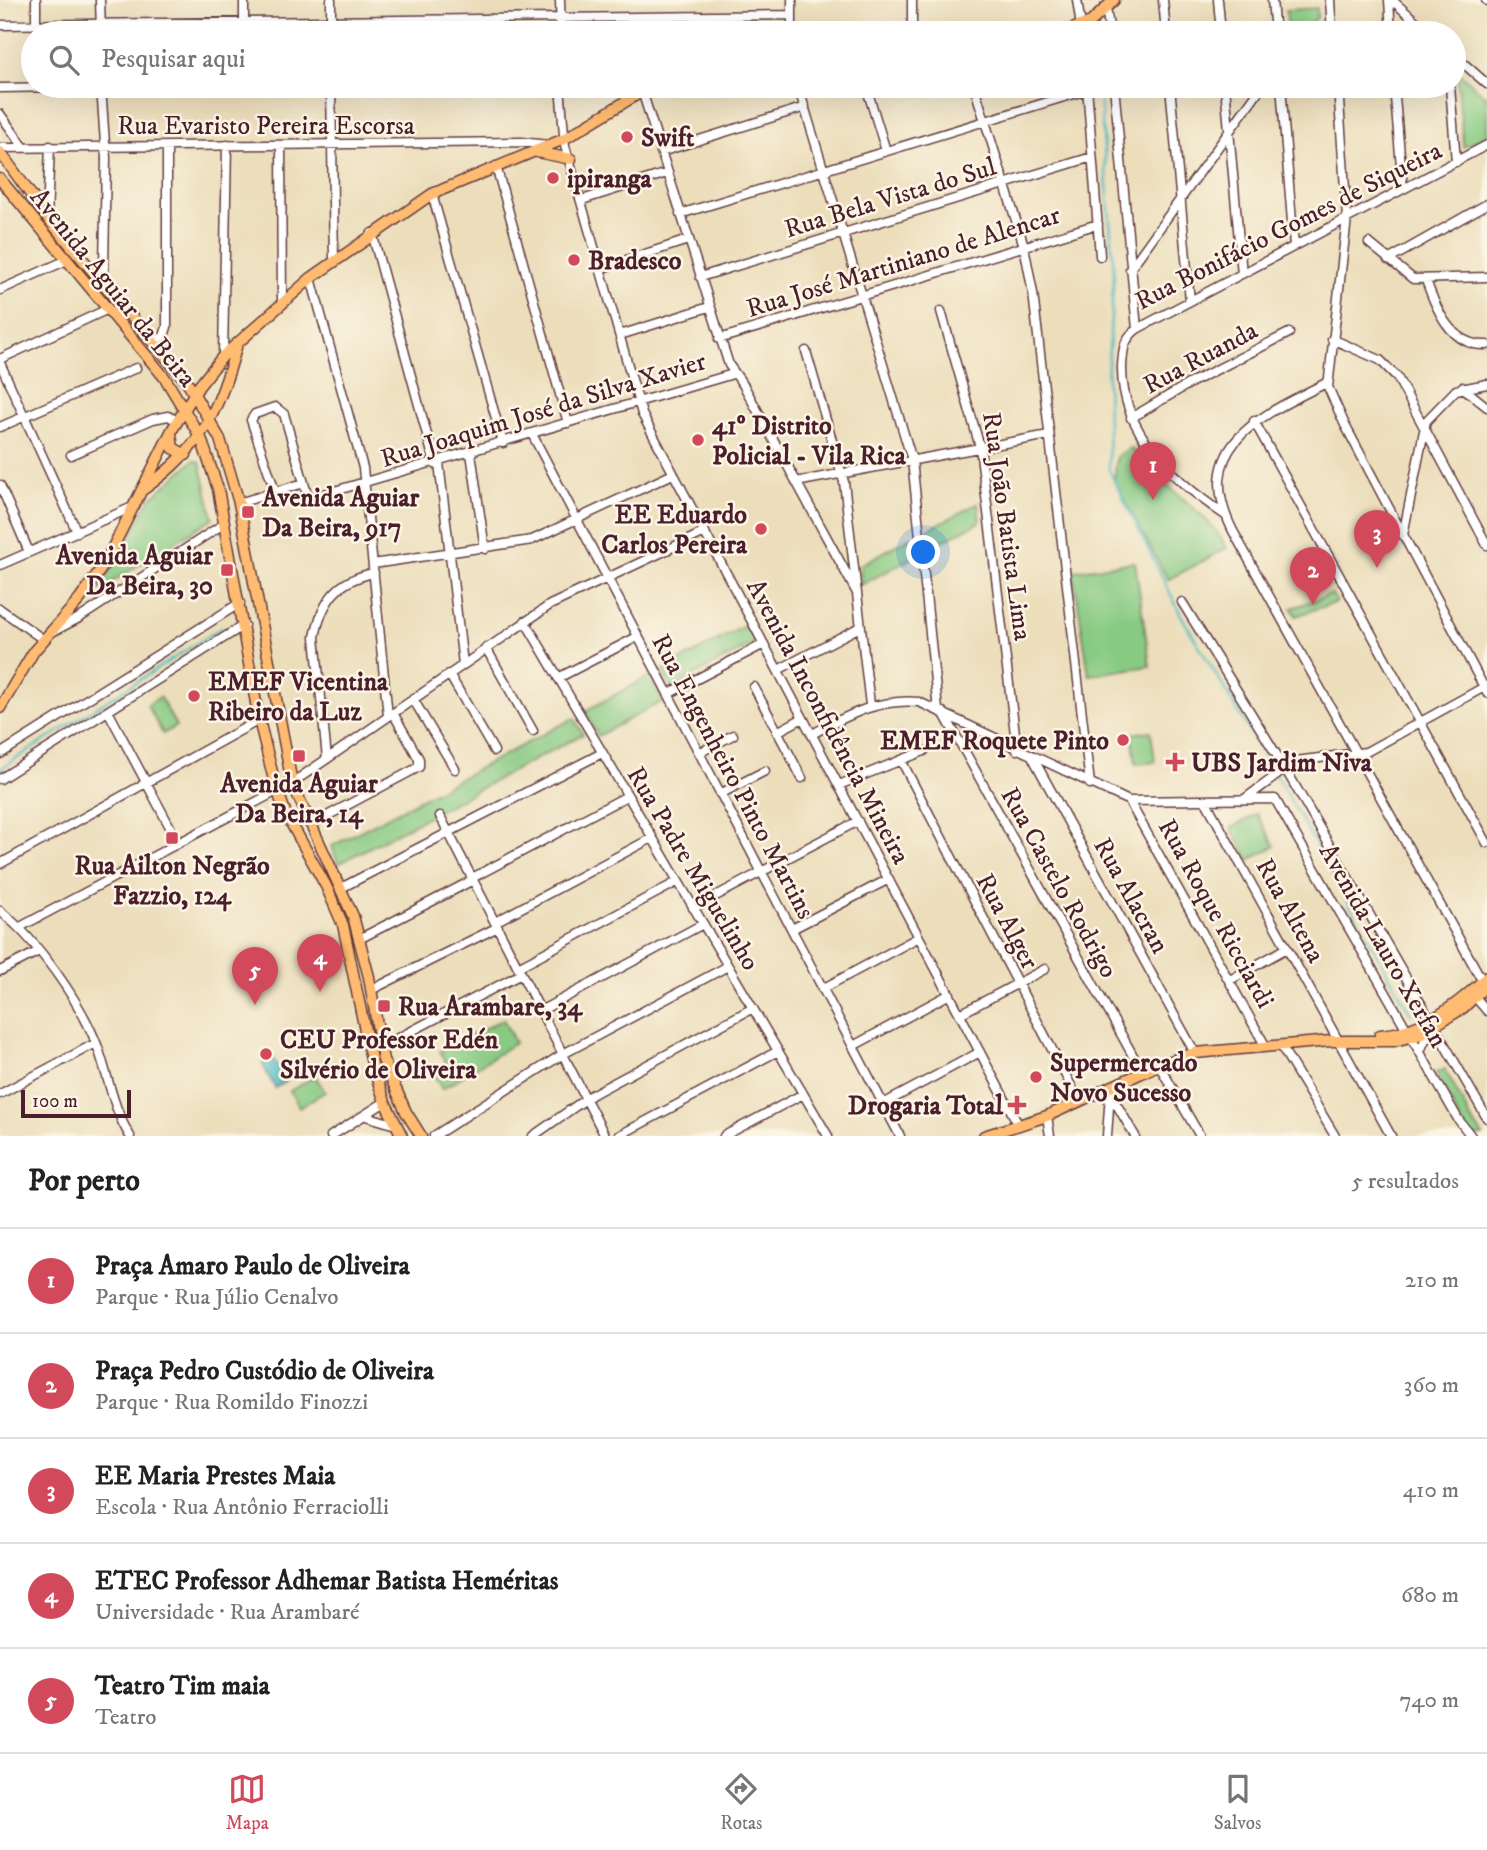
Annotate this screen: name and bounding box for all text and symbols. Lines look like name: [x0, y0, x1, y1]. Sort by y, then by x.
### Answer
search box: [21, 21, 1466, 98]
icon: search: [45, 41, 83, 79]
text: Pesquisar aqui: [101, 43, 245, 76]
street label: Rua Evaristo Pereira Escorsa: [117, 110, 415, 143]
place label: Swift: [641, 122, 695, 155]
marker: Swift: [619, 129, 635, 145]
street label: Rua Bonifácio Gomes de Siqueira: [1130, 134, 1448, 318]
street label: Rua Bela Vista do Sul: [780, 150, 1001, 246]
place label: ipiranga: [567, 163, 652, 196]
marker: ipiranga: [545, 170, 561, 186]
street label: Avenida Aguiar da Beira: [22, 182, 203, 394]
street label: Rua José Martiniano de Alencar: [743, 199, 1065, 326]
place label: Bradesco: [588, 245, 682, 278]
marker: Bradesco: [566, 252, 582, 268]
street label: Rua Ruanda: [1138, 314, 1264, 402]
street label: Rua Joaquim José da Silva Xavier: [377, 345, 711, 476]
place label: 41º Distrito Policial - Vila Rica: [712, 410, 907, 473]
street label: Rua João Batista Lima: [974, 410, 1039, 643]
marker: 41º Distrito Policial - Vila Rica: [690, 432, 706, 448]
pin: 1: [1130, 442, 1176, 500]
place label: Avenida Aguiar Da Beira, 917: [261, 482, 420, 545]
place label: EE Eduardo Carlos Pereira: [601, 499, 748, 562]
marker: Avenida Aguiar Da Beira, 917: [240, 504, 256, 520]
pin: 3: [1354, 510, 1400, 568]
marker: EE Eduardo Carlos Pereira: [753, 521, 769, 537]
your location: [906, 535, 940, 569]
place label: Avenida Aguiar Da Beira, 30: [55, 540, 213, 603]
pin: 2: [1290, 547, 1336, 605]
marker: Avenida Aguiar Da Beira, 30: [219, 562, 235, 578]
street label: Avenida Inconfidência Mineira: [738, 573, 917, 870]
street label: Rua Engenheiro Pinto Martins: [643, 629, 822, 925]
place label: EMEF Vicentina Ribeiro da Luz: [208, 666, 389, 729]
marker: EMEF Vicentina Ribeiro da Luz: [186, 688, 202, 704]
place label: EMEF Roquete Pinto: [880, 725, 1109, 758]
marker: EMEF Roquete Pinto: [1115, 732, 1131, 748]
place label: UBS Jardim Niva: [1191, 747, 1373, 780]
marker: Avenida Aguiar Da Beira, 14: [291, 748, 307, 764]
marker: UBS Jardim Niva: [1165, 752, 1185, 772]
street label: Rua Padre Miguelinho: [619, 761, 767, 977]
place label: Avenida Aguiar Da Beira, 14: [219, 768, 378, 831]
street label: Rua Castelo Rodrigo: [993, 782, 1125, 984]
street label: Rua Roque Ricciardi: [1150, 813, 1281, 1014]
marker: Rua Ailton Negrão Fazzio, 124: [164, 830, 180, 846]
street label: Rua Alacran: [1085, 832, 1176, 960]
street label: Avenida Lauro Xerfan: [1311, 838, 1455, 1054]
place label: Rua Ailton Negrão Fazzio, 124: [74, 850, 270, 913]
street label: Rua Altena: [1248, 853, 1332, 969]
street label: Rua Alger: [968, 868, 1046, 976]
pin: 4: [297, 934, 343, 992]
pin: 5: [232, 947, 278, 1005]
place label: Rua Arambare, 34: [398, 991, 583, 1024]
marker: Rua Arambare, 34: [376, 998, 392, 1014]
place label: CEU Professor Edén Silvério de Oliveira: [280, 1024, 499, 1087]
marker: CEU Professor Edén Silvério de Oliveira: [258, 1046, 274, 1062]
place label: Supermercado Novo Sucesso: [1050, 1047, 1198, 1110]
marker: Supermercado Novo Sucesso: [1028, 1069, 1044, 1085]
scale bar: [21, 1087, 131, 1119]
text: 100 m: [32, 1090, 78, 1113]
place label: Drogaria Total: [848, 1090, 1004, 1123]
marker: Drogaria Total: [1009, 1097, 1025, 1113]
text: Por perto: [28, 1163, 140, 1200]
text: 5 resultados: [1351, 1167, 1459, 1196]
text: Praça Amaro Paulo de Oliveira: [95, 1250, 410, 1283]
text: 1: [47, 1266, 55, 1295]
text: 210 m: [1405, 1266, 1459, 1295]
text: Parque · Rua Júlio Cenalvo: [95, 1283, 338, 1312]
text: Praça Pedro Custódio de Oliveira: [95, 1355, 434, 1388]
text: 2: [45, 1371, 57, 1400]
text: 360 m: [1404, 1371, 1459, 1400]
text: Parque · Rua Romildo Finozzi: [95, 1388, 368, 1417]
text: EE Maria Prestes Maia: [95, 1460, 335, 1493]
text: 3: [47, 1476, 55, 1505]
text: 410 m: [1403, 1476, 1459, 1505]
text: Escola · Rua Antônio Ferraciolli: [95, 1493, 389, 1522]
text: ETEC Professor Adhemar Batista Heméritas: [95, 1565, 558, 1598]
text: 4: [44, 1581, 58, 1610]
text: 680 m: [1401, 1581, 1459, 1610]
text: Universidade · Rua Arambaré: [95, 1598, 360, 1627]
text: Teatro Tim maia: [95, 1670, 270, 1703]
text: 5: [45, 1686, 57, 1715]
text: 740 m: [1399, 1686, 1459, 1715]
text: Teatro: [95, 1703, 157, 1732]
tab: Mapa: [226, 1770, 269, 1835]
tab: Rotas: [720, 1770, 762, 1835]
tab: Salvos: [1214, 1770, 1261, 1835]

